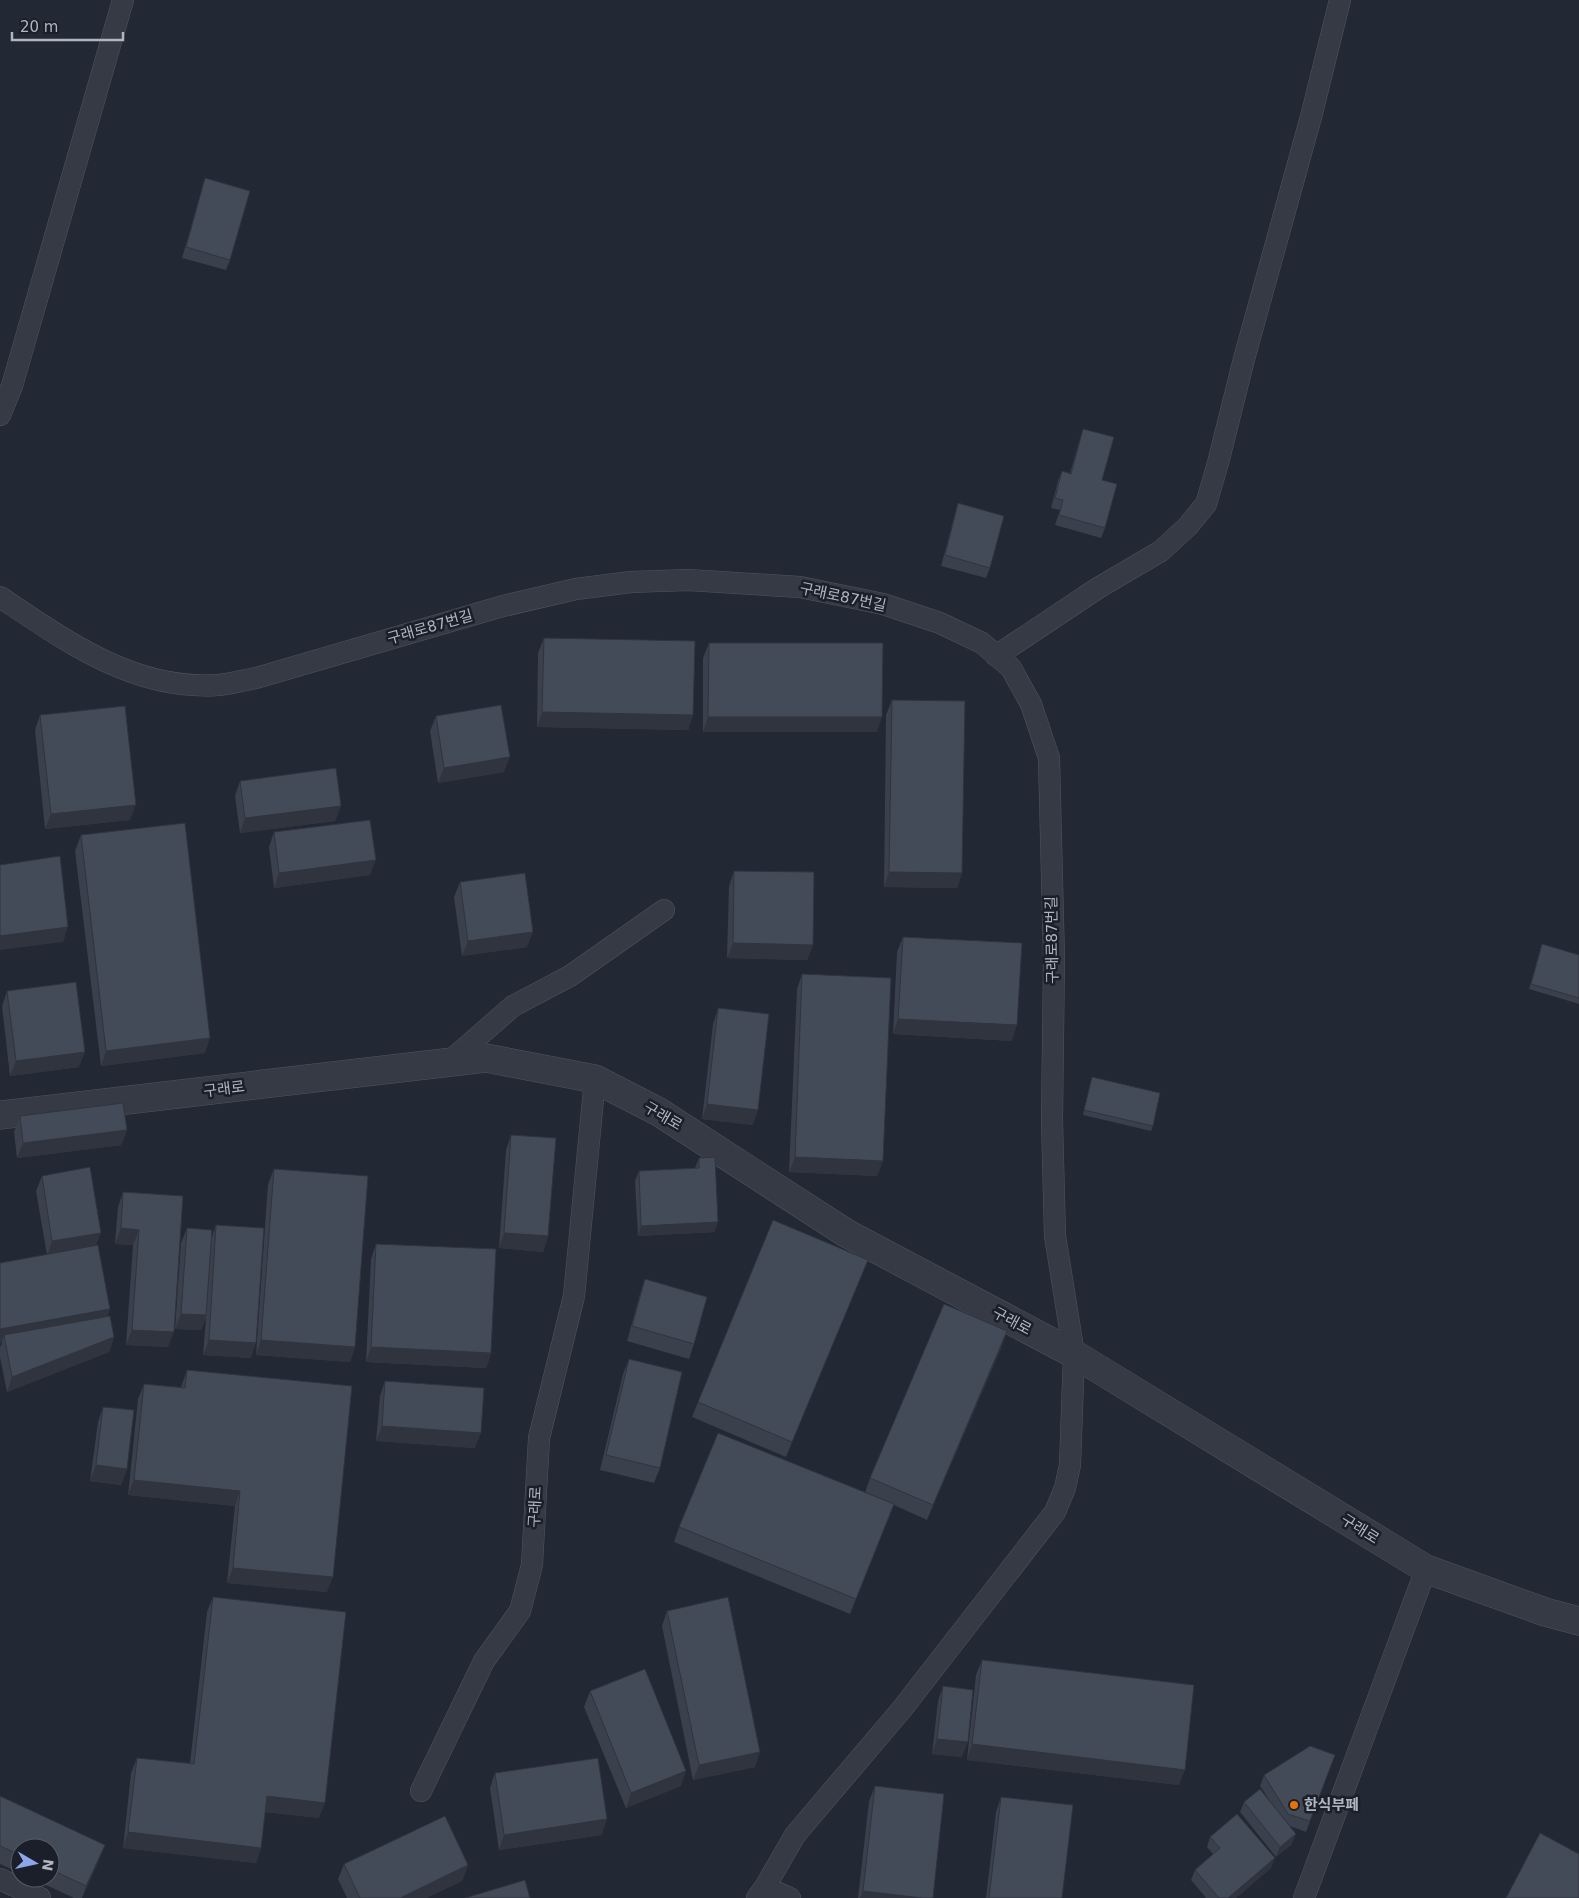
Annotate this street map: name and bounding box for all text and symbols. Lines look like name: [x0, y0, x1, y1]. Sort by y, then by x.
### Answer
scale bar: [12, 10, 124, 42]
text: 20 m: [20, 18, 58, 36]
street label: 구래로87번길: [798, 579, 888, 615]
street label: 구래로87번길: [385, 606, 475, 648]
street label: 구래로87번길: [1042, 896, 1062, 984]
street label: 구래로: [202, 1078, 246, 1100]
street label: 구래로: [641, 1098, 685, 1134]
street label: 구래로: [989, 1303, 1035, 1339]
street label: 구래로: [525, 1486, 545, 1528]
street label: 구래로: [1338, 1510, 1382, 1548]
place label: 한식부페: [1304, 1796, 1359, 1814]
marker: 한식부페: [1288, 1799, 1300, 1811]
north arrow: [10, 1838, 60, 1888]
text: N: [39, 1858, 57, 1872]

